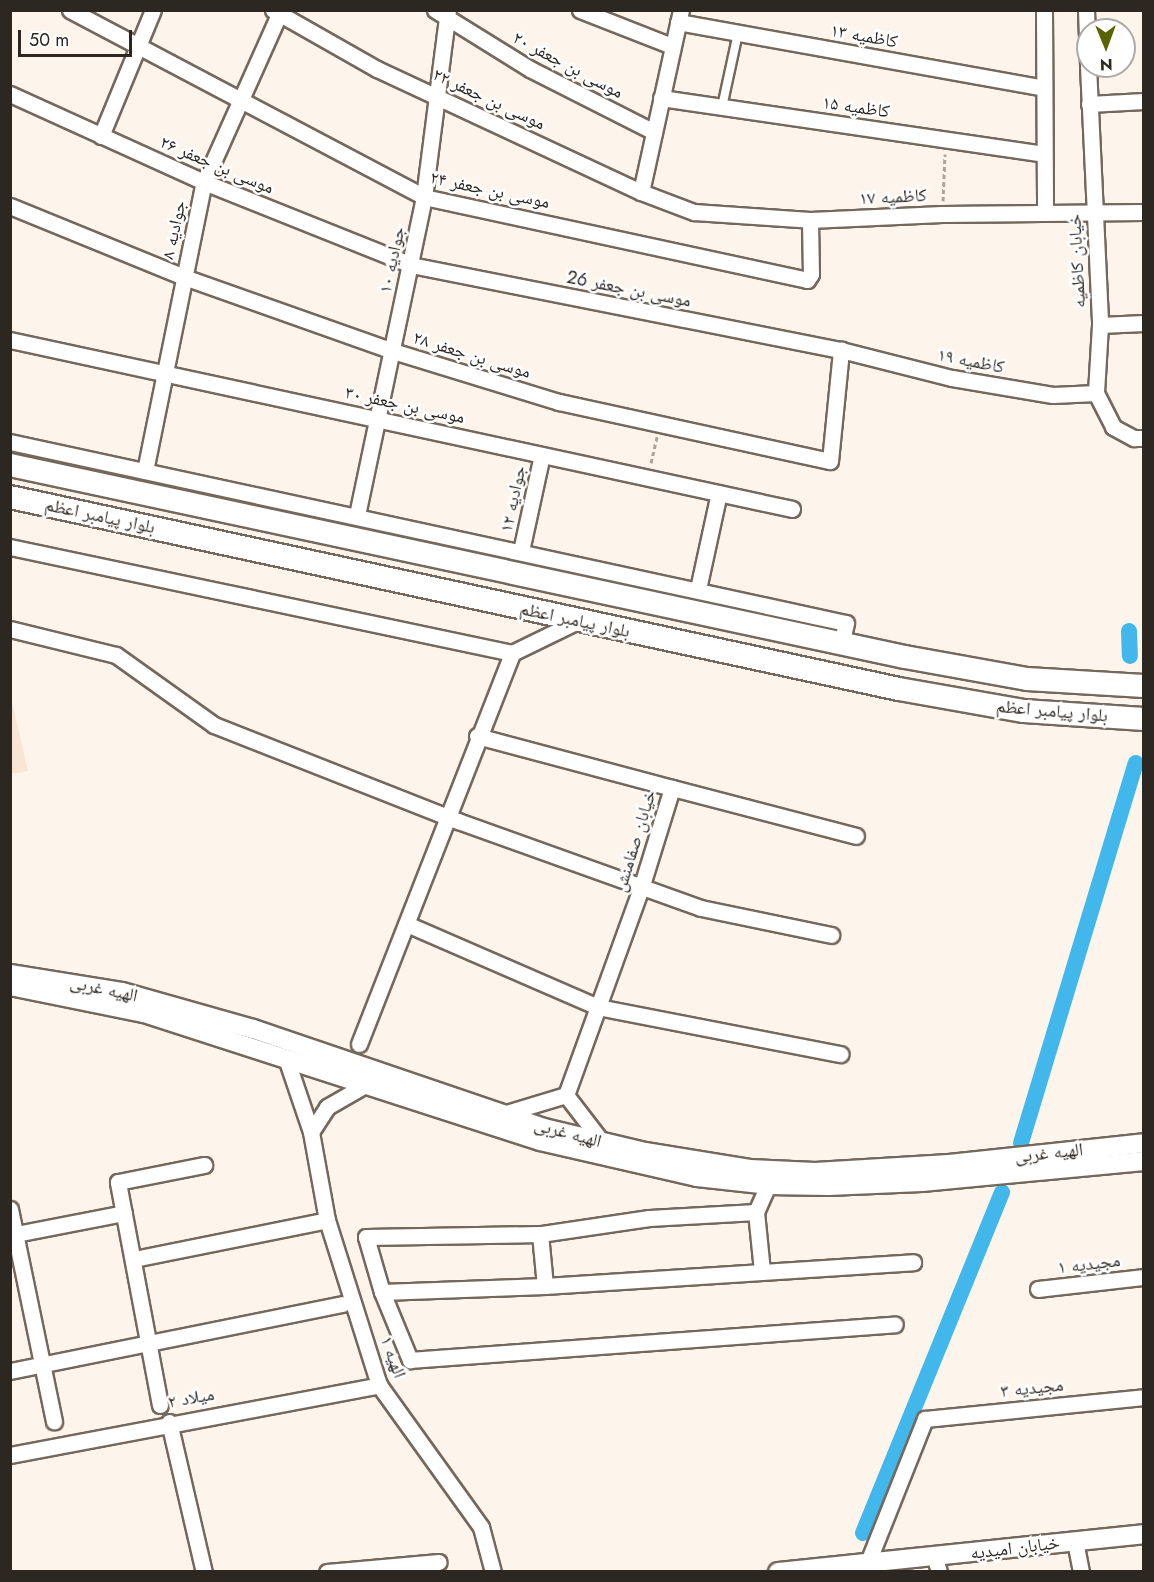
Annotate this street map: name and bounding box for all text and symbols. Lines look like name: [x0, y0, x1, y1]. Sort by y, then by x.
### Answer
scale bar: [21, 18, 135, 56]
north arrow: [1076, 18, 1136, 78]
street label: کاظمیه ۱۳: [829, 20, 899, 52]
text: 50 m: [29, 27, 69, 53]
street label: موسی بن جعفر ۲۰: [509, 27, 627, 103]
text: N: [1100, 53, 1113, 76]
street label: موسی بن جعفر ۲۲: [429, 63, 549, 135]
street label: کاظمیه ۱۵: [821, 92, 891, 122]
street label: موسی بن جعفر ۲۶: [157, 131, 277, 199]
street label: موسی بن جعفر ۲۴: [428, 167, 552, 213]
street label: کاظمیه ۱۷: [859, 184, 927, 210]
street label: جوادیه ۸: [157, 199, 191, 261]
street label: خیابان کاظمیه: [1064, 214, 1090, 308]
street label: جوادیه ۱۰: [374, 225, 410, 295]
street label: موسی بن جعفر 26: [565, 266, 693, 312]
street label: موسی بن جعفر ۲۸: [411, 327, 533, 383]
street label: کاظمیه ۱۹: [936, 344, 1006, 378]
street label: موسی بن جعفر ۳۰: [343, 382, 467, 428]
street label: جوادیه ۱۲: [495, 464, 531, 534]
street label: بلوار پیامبر اعظم: [43, 494, 157, 538]
street label: بلوار پیامبر اعظم: [518, 598, 632, 642]
street label: بلوار پیامبر اعظم: [995, 695, 1109, 727]
street label: خیابان صفامنش: [609, 787, 661, 895]
street label: الهیه غربی: [68, 971, 140, 1007]
street label: الهیه غربی: [532, 1114, 604, 1152]
street label: الهیه غربی: [1014, 1139, 1084, 1167]
street label: مجیدیه ۱: [1056, 1249, 1122, 1279]
street label: الهیه ۱: [375, 1333, 411, 1381]
street label: مجیدیه ۳: [1000, 1374, 1064, 1402]
street label: میلاد ۲: [166, 1383, 216, 1413]
street label: خیابان امیدیه: [969, 1532, 1061, 1564]

